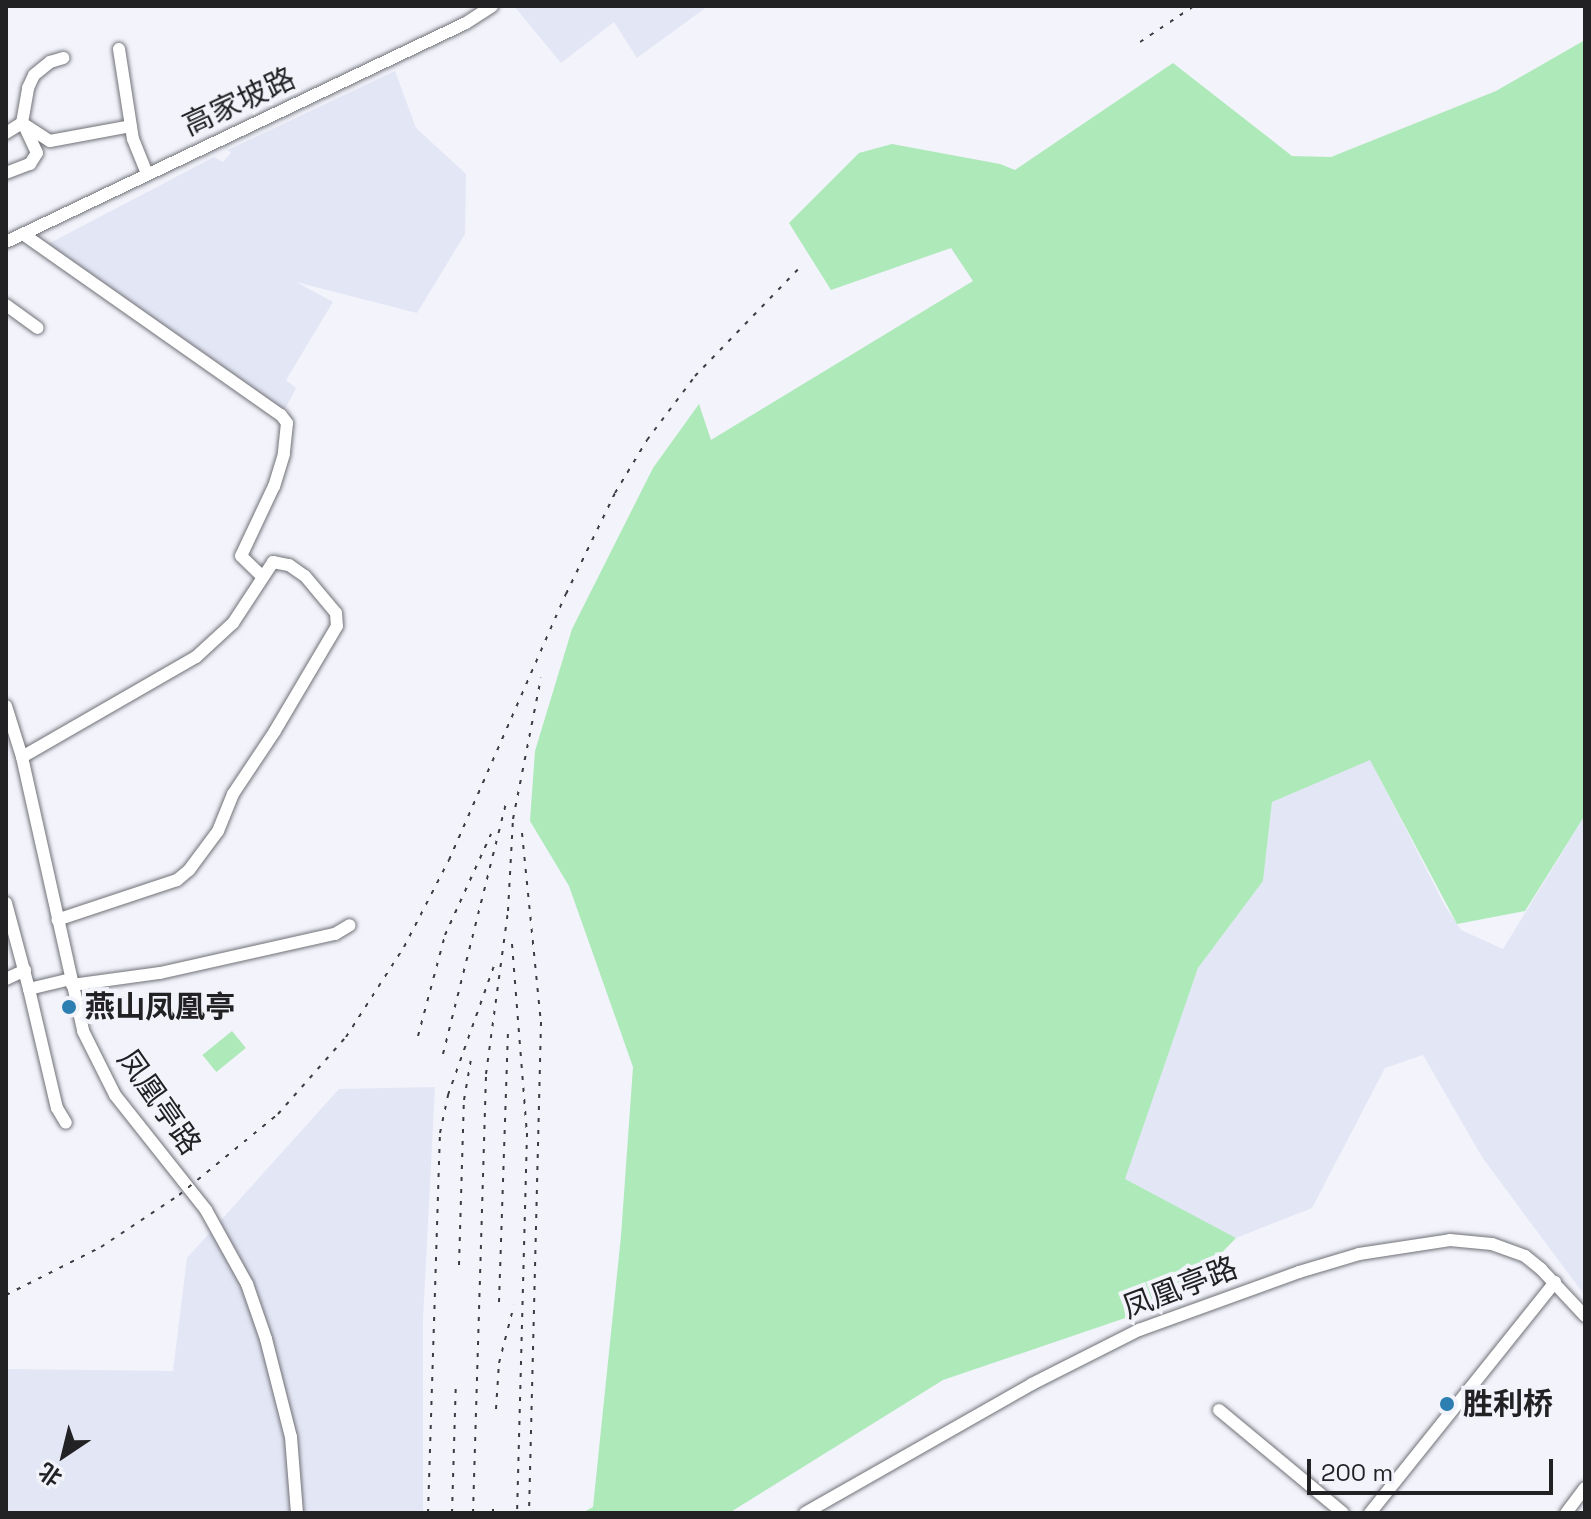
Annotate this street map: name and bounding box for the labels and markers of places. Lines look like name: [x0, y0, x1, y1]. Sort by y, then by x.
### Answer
place label: 燕山凤凰亭: [85, 989, 235, 1025]
marker: 燕山凤凰亭: [60, 998, 78, 1016]
place label: 胜利桥: [1463, 1386, 1553, 1422]
marker: 胜利桥: [1438, 1395, 1456, 1413]

